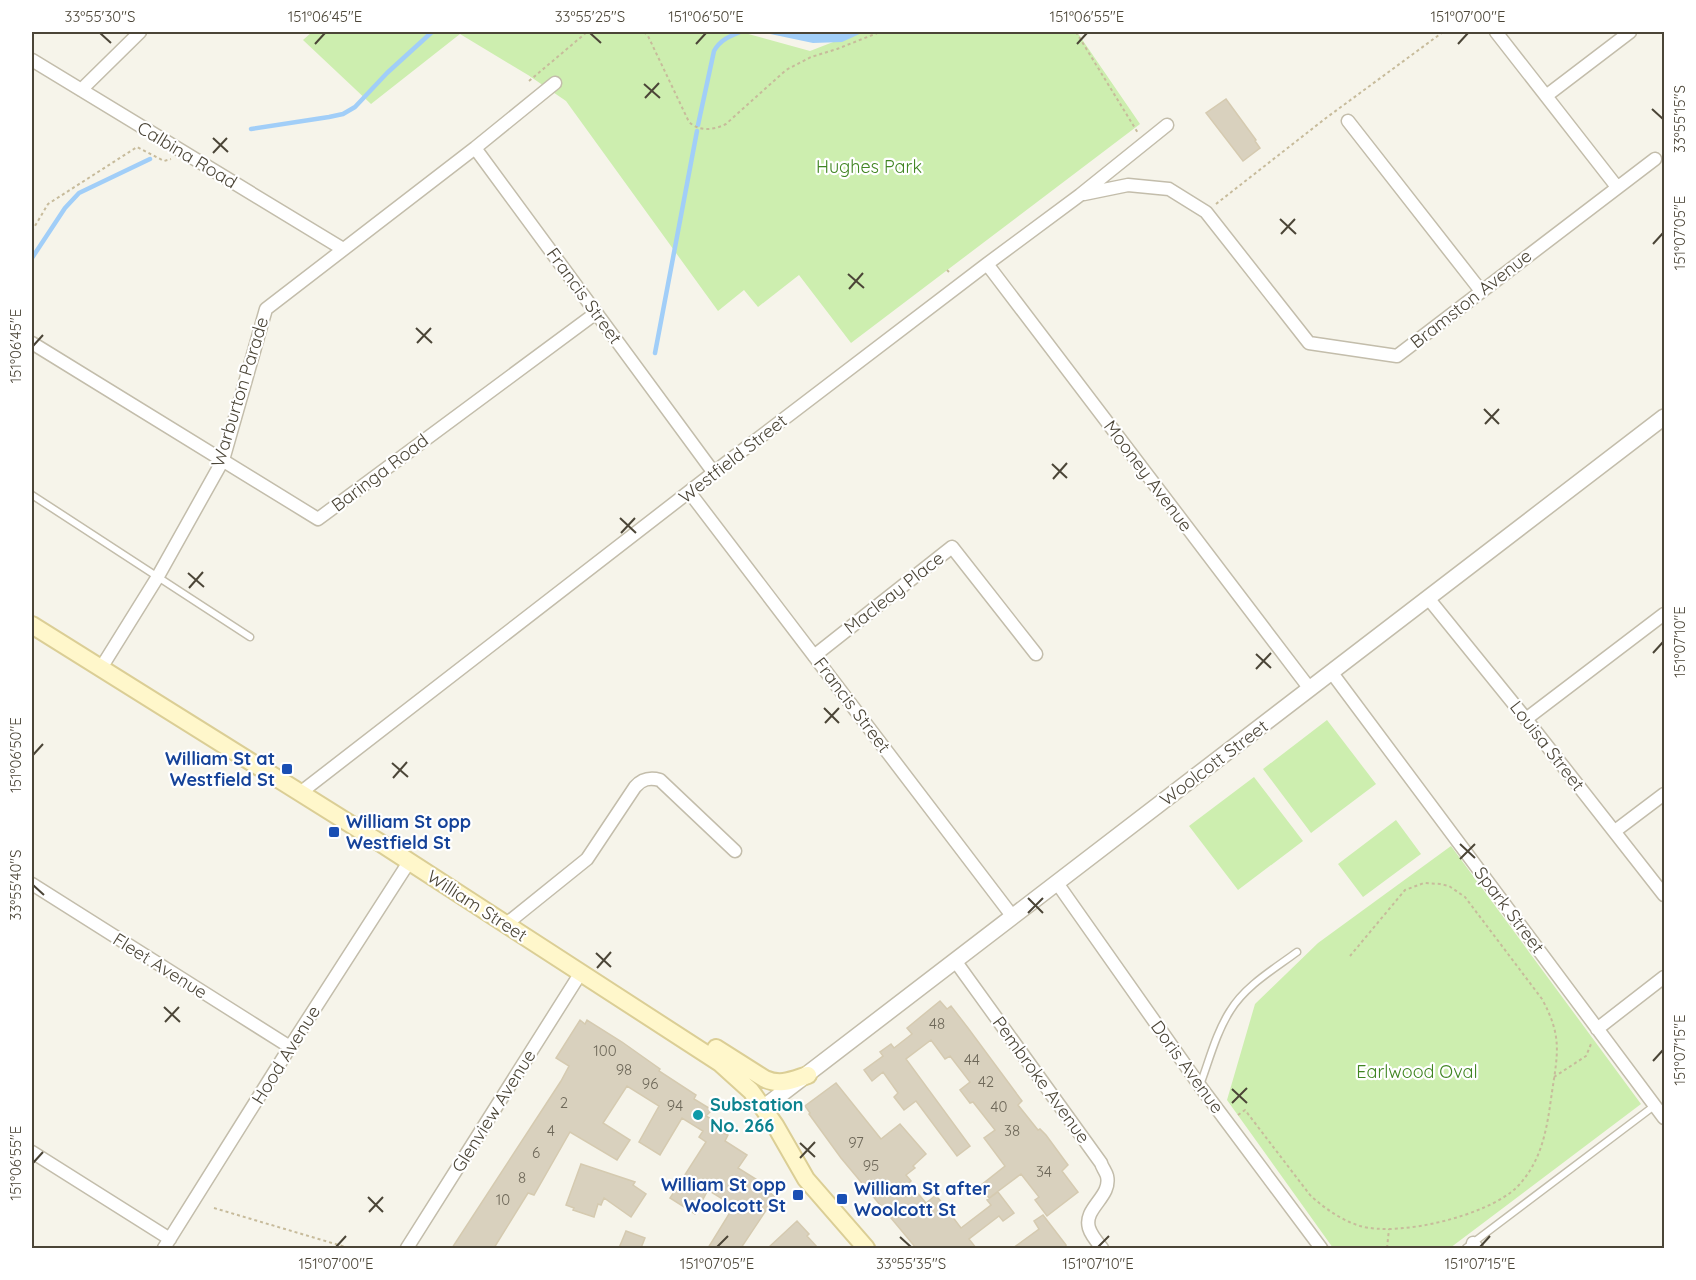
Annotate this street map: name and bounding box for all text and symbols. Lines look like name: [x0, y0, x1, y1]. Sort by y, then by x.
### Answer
text: 33°55'30"S: [65, 7, 135, 26]
text: 151°06'45"E: [288, 7, 362, 26]
text: 33°55'25"S: [555, 7, 625, 26]
text: 151°06'50"E: [668, 7, 744, 26]
text: 151°06'55"E: [1050, 7, 1124, 26]
text: 151°07'00"E: [1430, 7, 1506, 26]
text: 33°55'15"S: [1670, 85, 1689, 153]
street label: Calbina Road: [133, 116, 241, 193]
park label: Hughes Park: [816, 155, 922, 178]
text: 151°07'05"E: [1670, 196, 1689, 270]
street label: Francis Street: [542, 243, 627, 348]
street label: Bramston Avenue: [1405, 244, 1536, 353]
text: 151°06'45"E: [6, 309, 25, 383]
street label: Warburton Parade: [206, 314, 273, 470]
street label: Westfield Street: [674, 409, 792, 508]
street label: Mooney Avenue: [1099, 415, 1198, 536]
street label: Baringa Road: [327, 429, 433, 517]
street label: Macleay Place: [839, 546, 948, 639]
text: 151°07'10"E: [1670, 606, 1689, 678]
street label: Francis Street: [809, 652, 896, 757]
street label: Louisa Street: [1505, 696, 1590, 795]
street label: Woolcott Street: [1155, 714, 1272, 811]
text: 151°06'50"E: [6, 717, 25, 793]
place label: William St at Westfield St: [165, 747, 275, 791]
marker: William St at Westfield St: [280, 762, 294, 776]
place label: William St opp Westfield St: [346, 810, 471, 854]
marker: William St opp Westfield St: [327, 825, 341, 839]
text: 33°55'40"S: [6, 850, 25, 920]
street label: Spark Street: [1469, 862, 1549, 958]
street label: William Street: [423, 865, 532, 946]
street label: Fleet Avenue: [109, 927, 212, 1004]
street label: Hood Avenue: [246, 1001, 325, 1108]
street label: Pembroke Avenue: [988, 1012, 1095, 1148]
house number: 48: [929, 1014, 945, 1033]
text: 151°07'15"E: [1670, 1015, 1689, 1085]
street label: Doris Avenue: [1146, 1016, 1229, 1118]
house number: 100: [593, 1041, 617, 1060]
street label: Glenview Avenue: [447, 1045, 541, 1176]
house number: 44: [964, 1050, 980, 1069]
house number: 98: [616, 1060, 632, 1079]
park label: Earlwood Oval: [1356, 1060, 1478, 1083]
house number: 42: [978, 1072, 994, 1091]
house number: 96: [642, 1074, 658, 1093]
house number: 2: [560, 1093, 568, 1112]
place label: Substation No. 266: [710, 1093, 804, 1137]
house number: 94: [667, 1096, 683, 1115]
house number: 40: [991, 1097, 1007, 1116]
marker: Substation No. 266: [691, 1108, 705, 1122]
house number: 4: [547, 1121, 555, 1140]
house number: 38: [1004, 1121, 1020, 1140]
text: 151°06'55"E: [6, 1126, 25, 1200]
house number: 97: [848, 1133, 864, 1152]
house number: 6: [532, 1143, 540, 1162]
house number: 95: [863, 1156, 879, 1175]
house number: 34: [1036, 1162, 1052, 1181]
house number: 8: [518, 1168, 526, 1187]
place label: William St opp Woolcott St: [661, 1173, 786, 1217]
place label: William St after Woolcott St: [854, 1177, 990, 1221]
marker: William St opp Woolcott St: [791, 1188, 805, 1202]
house number: 10: [496, 1190, 510, 1209]
marker: William St after Woolcott St: [835, 1192, 849, 1206]
text: 151°07'00"E: [298, 1254, 374, 1273]
text: 151°07'05"E: [680, 1254, 754, 1273]
text: 33°55'35"S: [876, 1254, 946, 1273]
text: 151°07'10"E: [1062, 1254, 1134, 1273]
text: 151°07'15"E: [1445, 1254, 1515, 1273]

